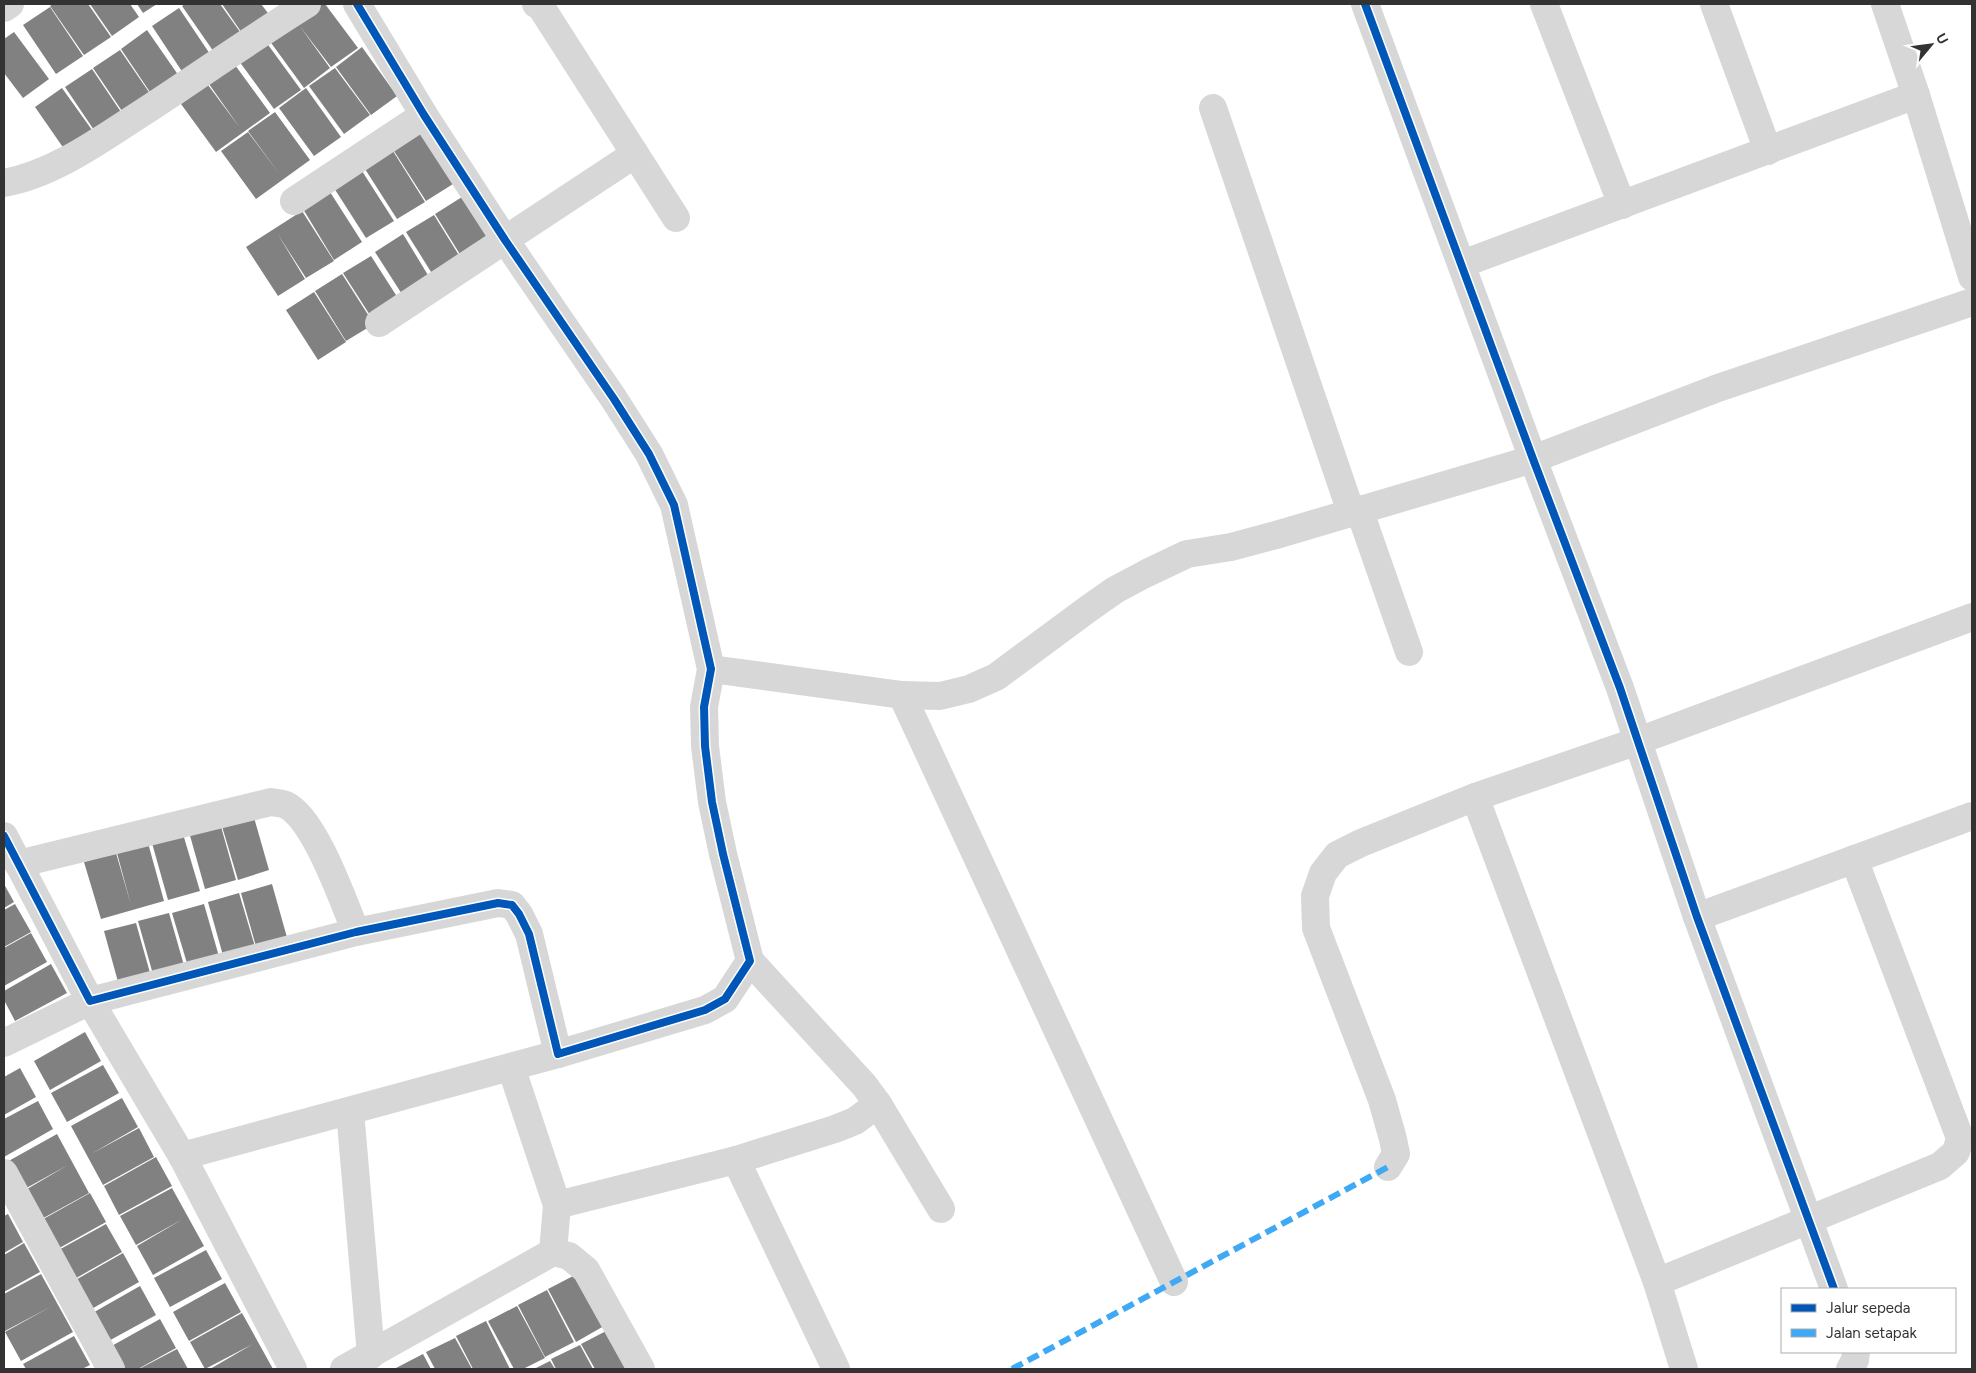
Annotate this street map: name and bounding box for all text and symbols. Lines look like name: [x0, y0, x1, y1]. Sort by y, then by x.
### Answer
north arrow: [1906, 20, 1956, 70]
text: U: [1932, 31, 1952, 47]
legend: [1781, 1288, 1956, 1353]
text: Jalur sepeda: [1826, 1299, 1911, 1317]
text: Jalan setapak: [1826, 1324, 1917, 1342]

